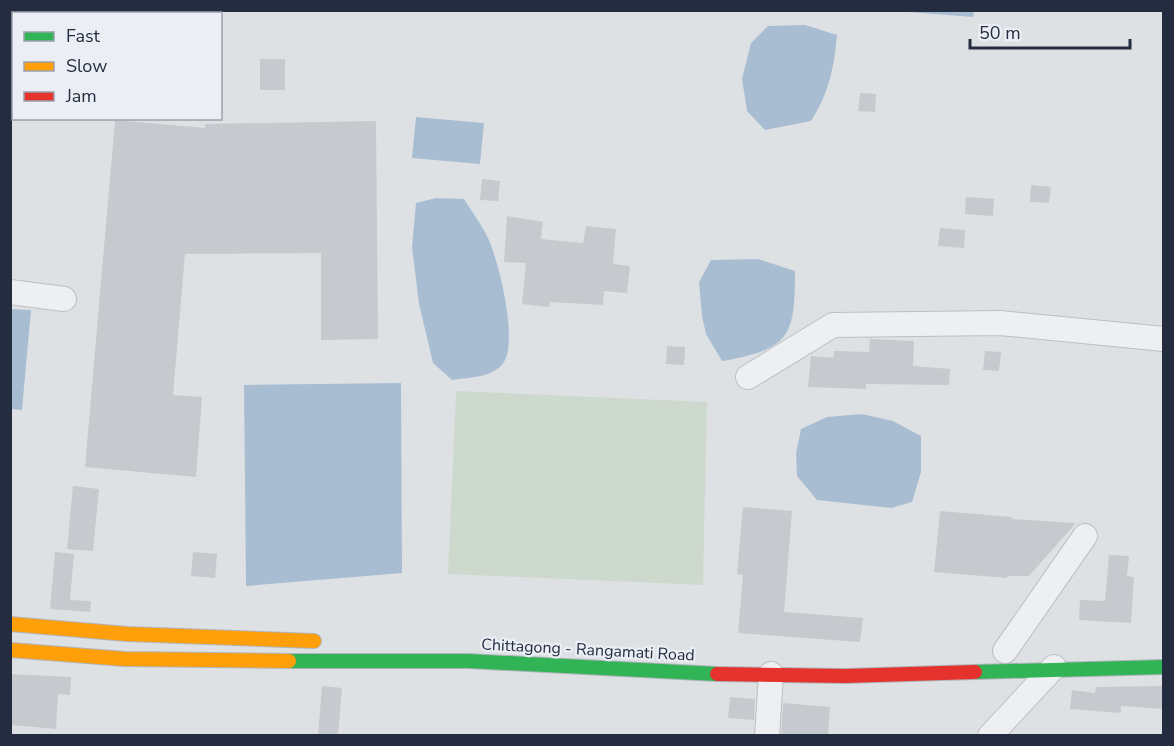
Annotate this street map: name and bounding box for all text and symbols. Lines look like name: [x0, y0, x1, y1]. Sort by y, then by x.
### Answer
legend: [12, 12, 222, 120]
scale bar: [970, 12, 1130, 50]
text: 50 m: [979, 21, 1021, 45]
text: Fast: [66, 24, 101, 48]
text: Slow: [66, 54, 107, 78]
text: Jam: [65, 84, 97, 108]
street label: Chittagong - Rangamati Road: [481, 633, 695, 667]

